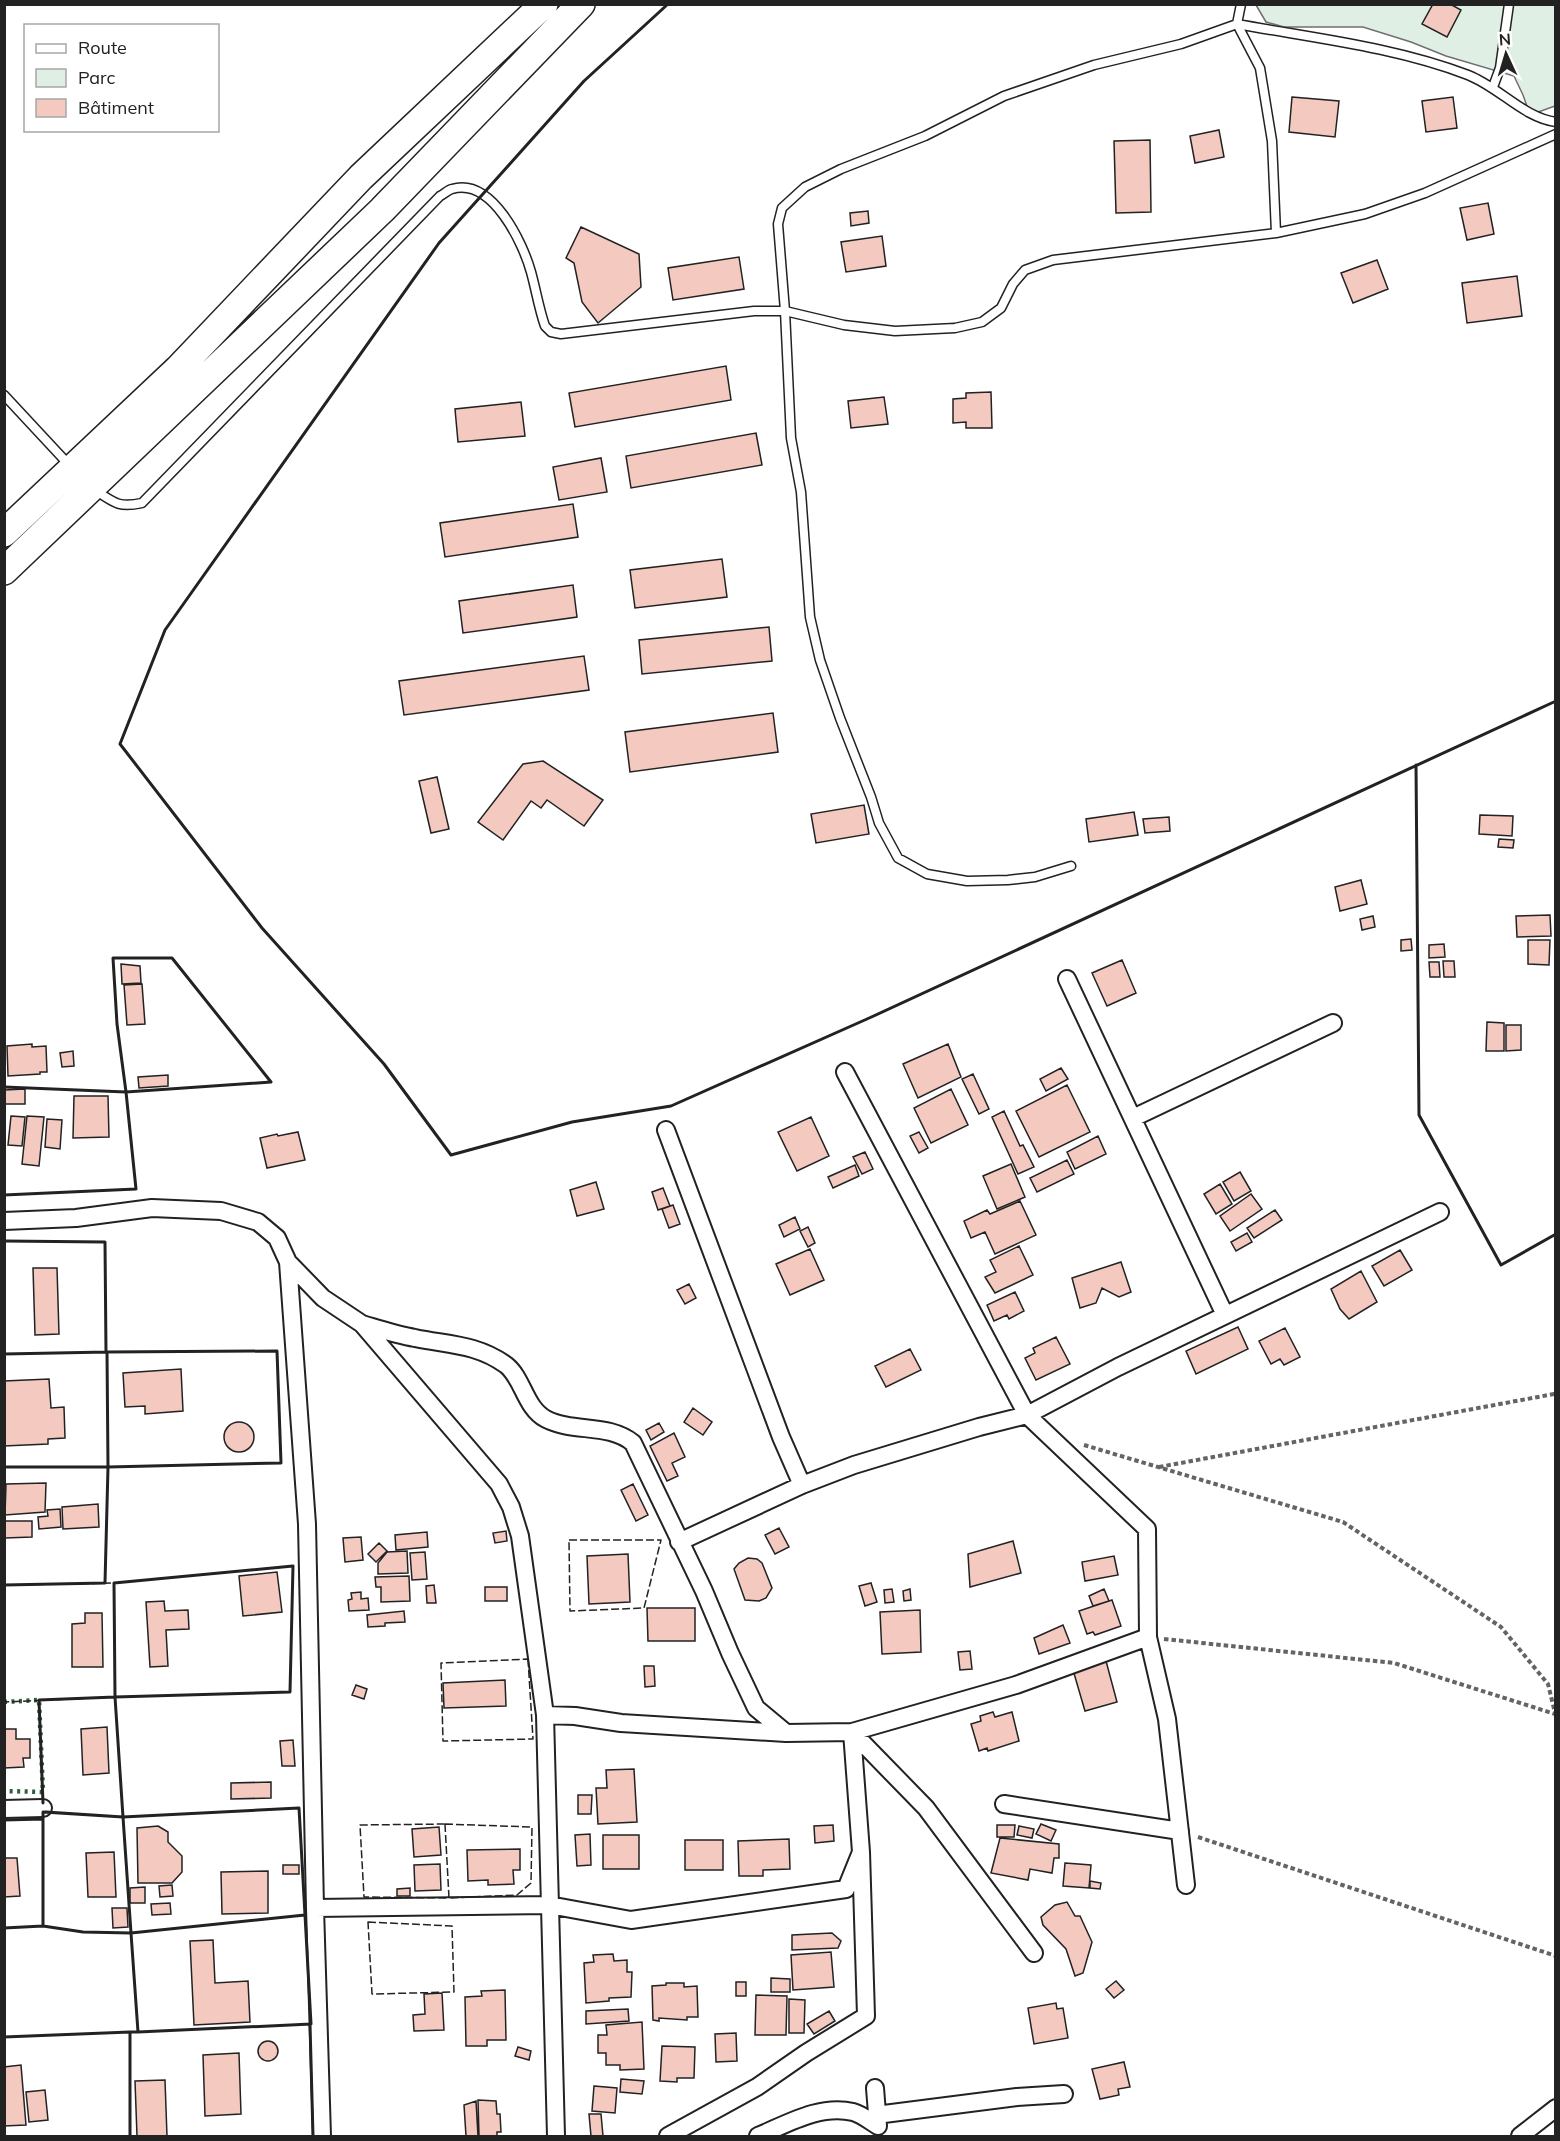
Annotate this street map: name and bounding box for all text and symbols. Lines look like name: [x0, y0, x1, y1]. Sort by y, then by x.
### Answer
legend: [24, 24, 219, 132]
north arrow: [1476, 24, 1536, 84]
text: N: [1498, 29, 1512, 49]
text: Route: [78, 36, 127, 59]
text: Parc: [78, 66, 116, 89]
text: Bâtiment: [78, 96, 154, 119]

